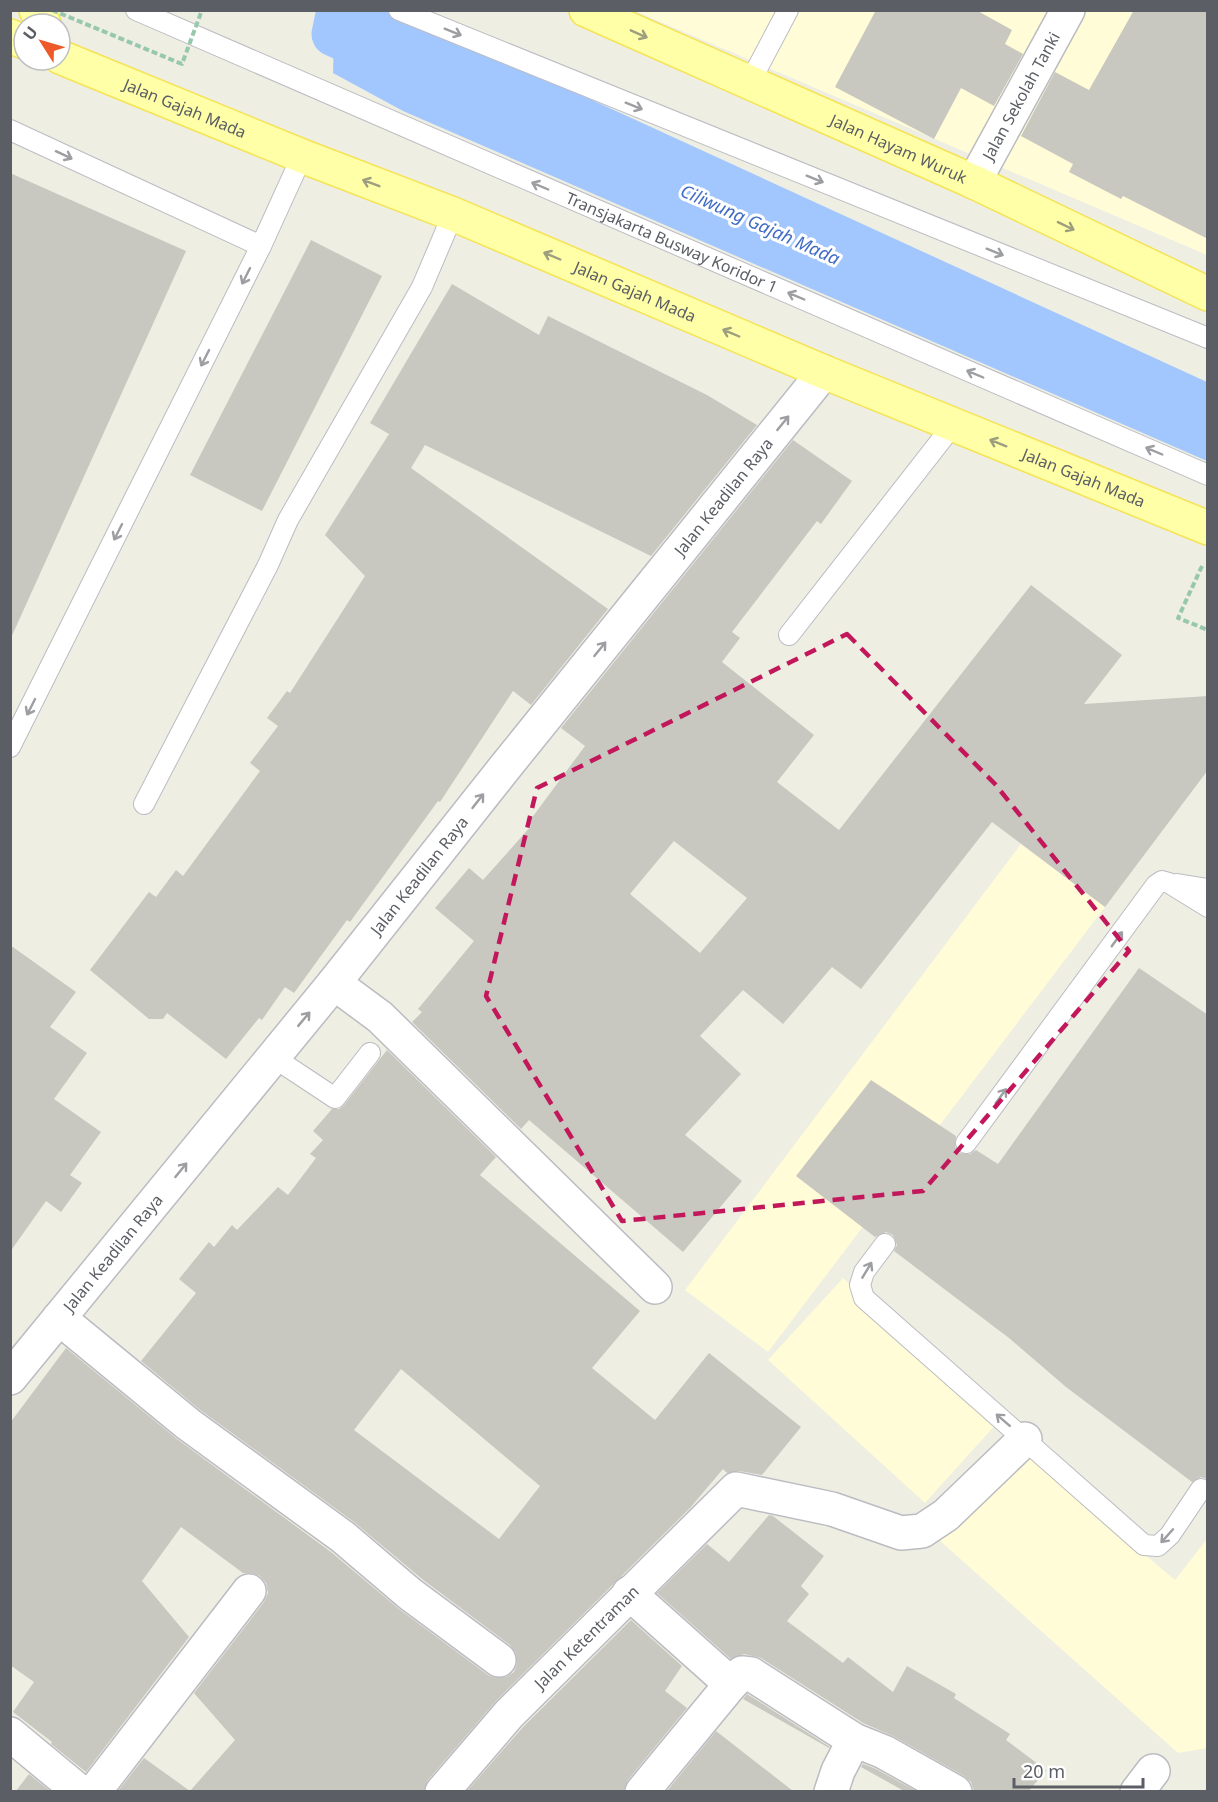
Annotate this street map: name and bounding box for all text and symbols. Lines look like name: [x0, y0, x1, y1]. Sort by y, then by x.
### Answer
north arrow: [12, 12, 72, 72]
text: U: [18, 22, 42, 44]
one-way arrow: [443, 28, 462, 39]
street label: Jalan Sekolah Tanki: [976, 28, 1065, 166]
one-way arrow: [630, 29, 648, 40]
street label: Jalan Gajah Mada: [118, 72, 250, 143]
one-way arrow: [624, 101, 643, 112]
street label: Jalan Hayam Wuruk: [825, 108, 971, 189]
one-way arrow: [54, 149, 72, 161]
one-way arrow: [805, 174, 823, 185]
one-way arrow: [362, 177, 381, 188]
water label: Ciliwung Gajah Mada: [677, 178, 844, 270]
one-way arrow: [531, 179, 549, 190]
street label: Transjakarta Busway Koridor 1: [562, 187, 781, 298]
one-way arrow: [1057, 221, 1075, 233]
one-way arrow: [986, 247, 1004, 258]
one-way arrow: [543, 250, 562, 261]
street label: Jalan Gajah Mada: [569, 255, 699, 327]
one-way arrow: [240, 266, 252, 284]
one-way arrow: [787, 290, 805, 301]
one-way arrow: [723, 327, 741, 338]
one-way arrow: [199, 349, 211, 366]
one-way arrow: [966, 368, 985, 379]
one-way arrow: [777, 415, 790, 431]
street label: Jalan Keadilan Raya: [668, 433, 778, 562]
one-way arrow: [989, 437, 1007, 448]
street label: Jalan Gajah Mada: [1017, 442, 1149, 512]
one-way arrow: [1145, 445, 1163, 457]
one-way arrow: [112, 523, 123, 541]
one-way arrow: [594, 641, 607, 657]
one-way arrow: [24, 697, 36, 715]
one-way arrow: [472, 793, 485, 809]
street label: Jalan Keadilan Raya: [364, 812, 473, 941]
one-way arrow: [1110, 931, 1123, 947]
one-way arrow: [298, 1011, 311, 1027]
one-way arrow: [994, 1088, 1007, 1104]
one-way arrow: [174, 1162, 187, 1178]
street label: Jalan Keadilan Raya: [57, 1189, 167, 1318]
one-way arrow: [862, 1262, 874, 1279]
one-way arrow: [996, 1413, 1011, 1427]
one-way arrow: [1160, 1529, 1174, 1544]
street label: Jalan Ketentraman: [528, 1580, 644, 1695]
scale bar: [1014, 1751, 1143, 1789]
text: 20 m: [1023, 1759, 1065, 1783]

